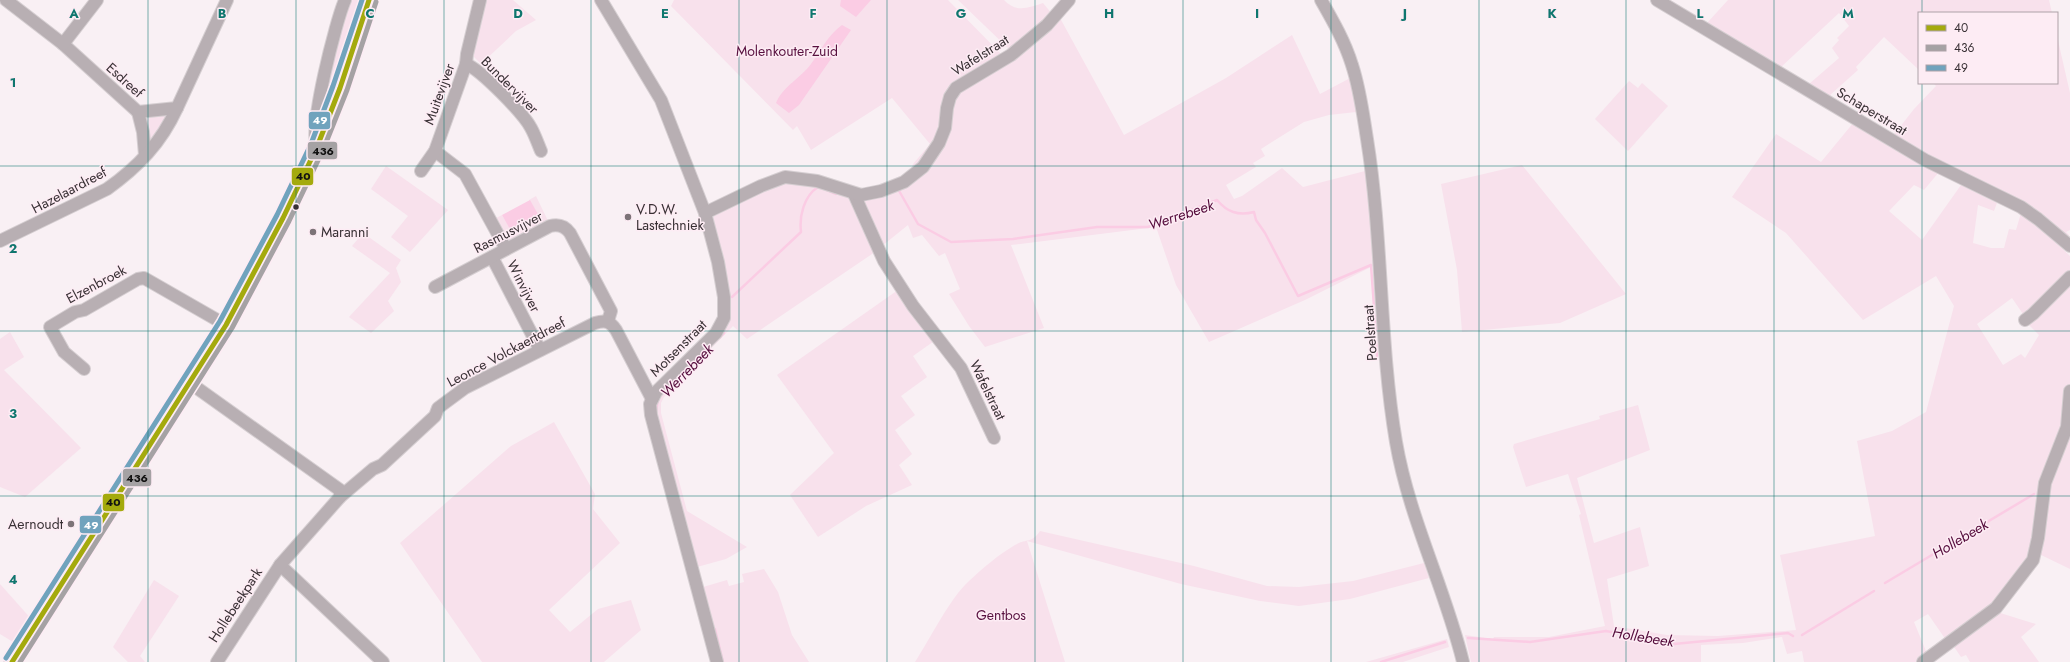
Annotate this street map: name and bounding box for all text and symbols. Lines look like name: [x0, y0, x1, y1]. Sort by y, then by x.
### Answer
text: A: [68, 4, 79, 23]
text: B: [218, 4, 227, 23]
text: C: [365, 4, 375, 23]
text: D: [513, 4, 523, 23]
text: E: [661, 4, 669, 23]
text: F: [809, 4, 817, 23]
text: G: [956, 4, 967, 23]
text: H: [1104, 4, 1114, 23]
text: I: [1255, 4, 1259, 23]
text: J: [1400, 4, 1407, 23]
text: K: [1547, 4, 1557, 23]
text: L: [1697, 4, 1704, 23]
text: M: [1842, 4, 1854, 23]
legend: [1918, 12, 2058, 84]
text: 40: [1954, 19, 1968, 37]
street label: Wafelstraat: [947, 29, 1013, 81]
text: 436: [1954, 39, 1975, 57]
park label: Molenkouter-Zuid: [736, 41, 838, 61]
street label: Bundervijver: [477, 52, 543, 118]
street label: Esdreef: [102, 58, 149, 103]
text: 49: [1954, 59, 1968, 77]
street label: Muitevijver: [419, 60, 459, 127]
text: 1: [10, 73, 16, 92]
street label: Schaperstraat: [1833, 82, 1912, 140]
line badge: 49: [308, 111, 331, 130]
text: 49: [312, 112, 328, 128]
line badge: 436: [307, 141, 338, 160]
text: 436: [312, 143, 334, 159]
street label: Hazelaardreef: [28, 161, 111, 218]
line badge: 40: [291, 167, 314, 186]
text: 40: [296, 168, 310, 184]
water label: Werrebeek: [1145, 194, 1217, 236]
place label: V.D.W. Lastechniek: [636, 199, 704, 235]
unlabelled marker: [291, 202, 301, 212]
street label: Rasmusvijver: [470, 206, 546, 258]
marker: V.D.W. Lastechniek: [623, 212, 633, 222]
place label: Maranni: [321, 222, 369, 242]
marker: Maranni: [308, 227, 318, 237]
text: 2: [9, 239, 17, 258]
street label: Winvijver: [502, 256, 546, 316]
street label: Elzenbroek: [62, 259, 130, 308]
street label: Poelstraat: [1358, 304, 1382, 362]
street label: Leonce Volckaertdreef: [443, 312, 570, 392]
street label: Motsenstraat: [645, 315, 711, 381]
water label: Werrebeek: [656, 339, 719, 403]
street label: Wafelstraat: [965, 357, 1011, 424]
text: 3: [9, 404, 17, 423]
line badge: 436: [122, 468, 152, 487]
text: 436: [126, 470, 148, 486]
line badge: 40: [102, 493, 125, 512]
text: 40: [106, 494, 120, 510]
water label: Hollebeek: [1928, 513, 1993, 564]
place label: Aernoudt: [8, 514, 64, 534]
line badge: 49: [79, 515, 102, 534]
text: 49: [83, 517, 99, 533]
marker: Aernoudt: [66, 519, 76, 529]
street label: Hollebeekpark: [203, 563, 267, 646]
text: 4: [8, 570, 18, 589]
park label: Gentbos: [976, 605, 1026, 625]
water label: Hollebeek: [1611, 621, 1676, 653]

